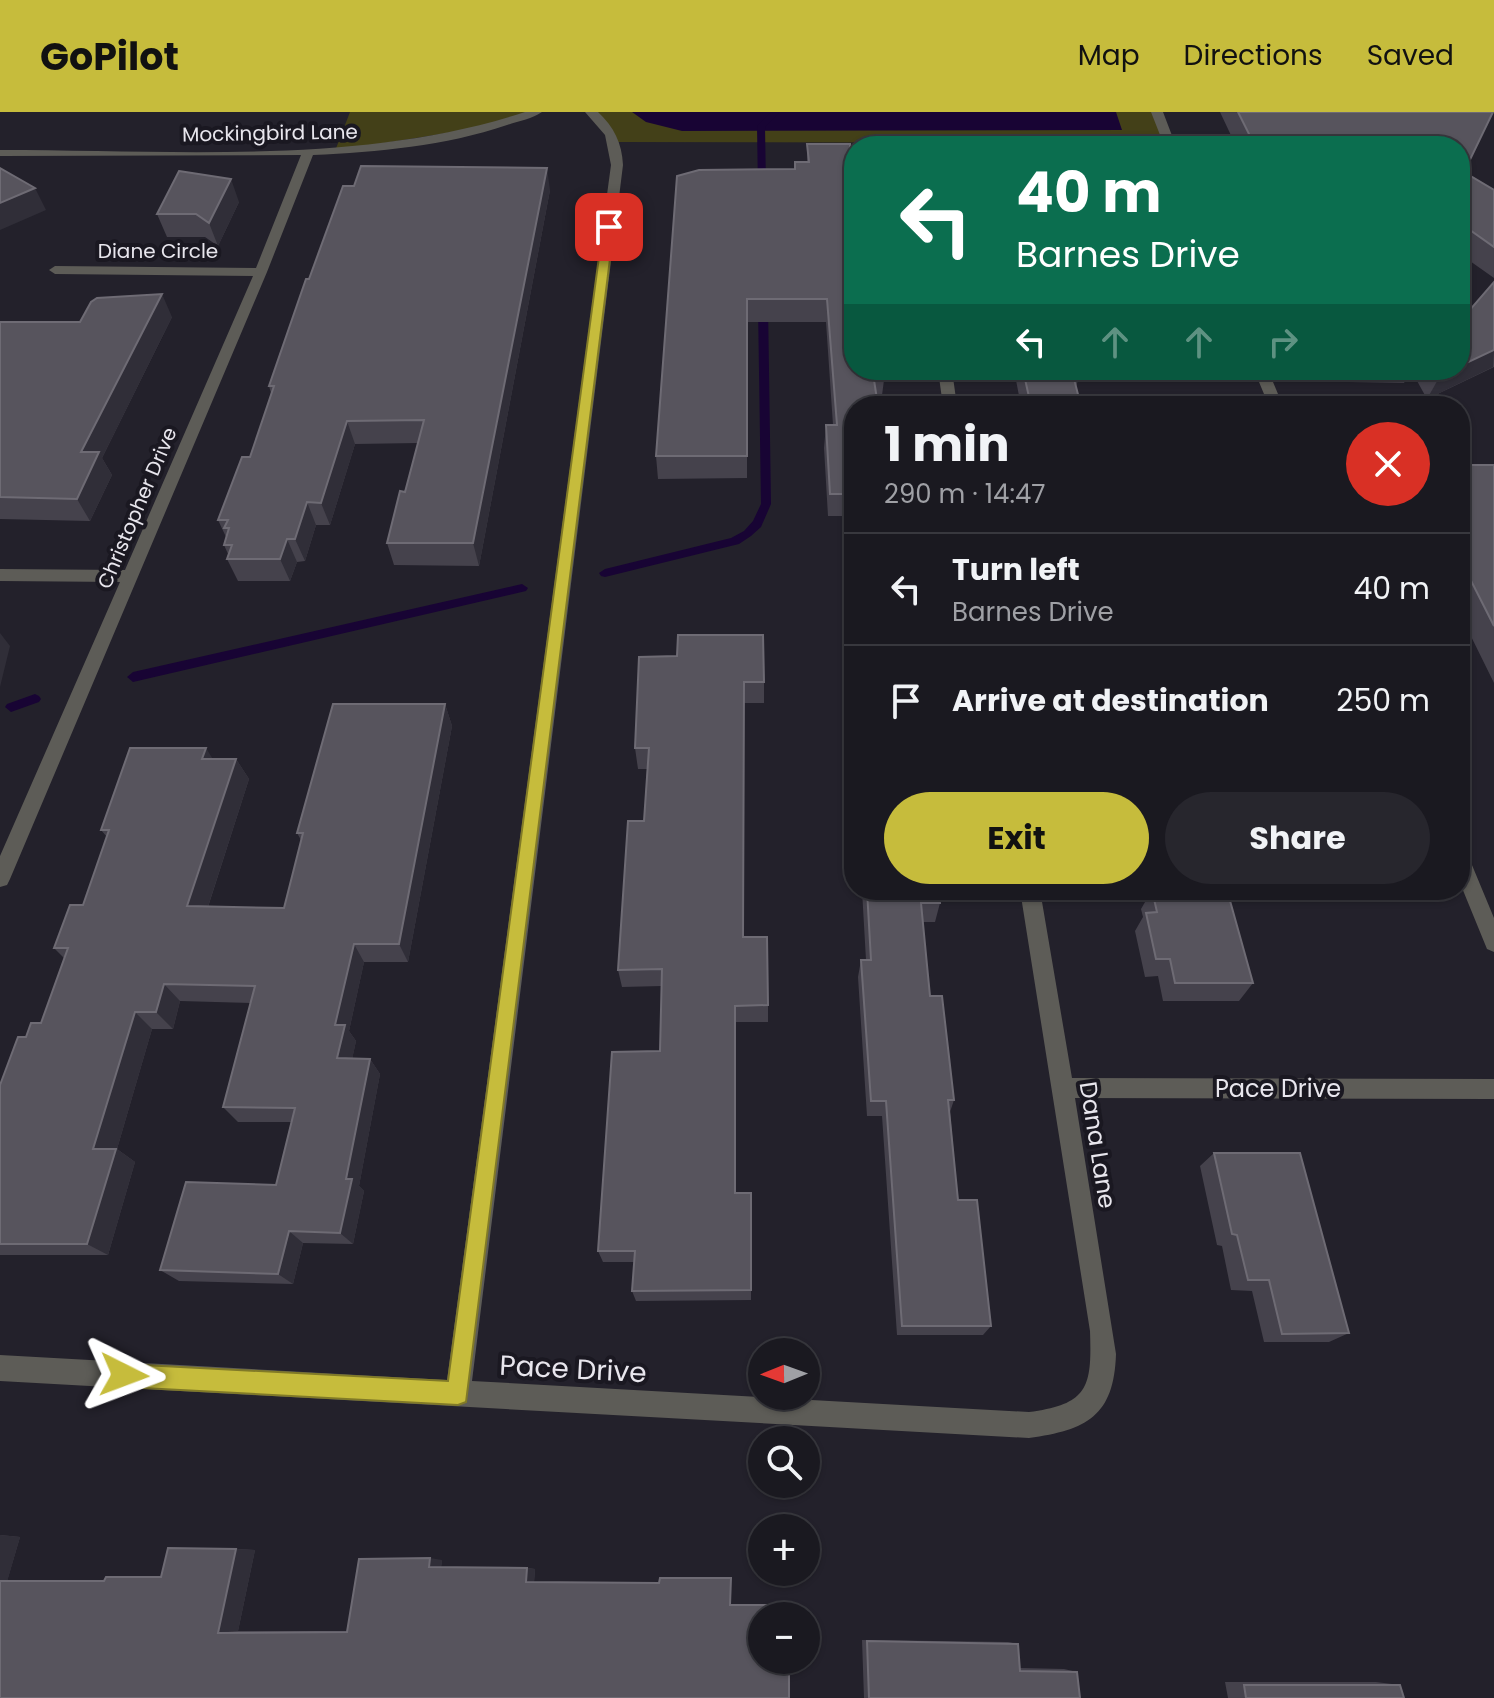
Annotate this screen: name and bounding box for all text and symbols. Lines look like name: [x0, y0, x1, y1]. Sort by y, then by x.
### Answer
text: GoPilot: [40, 30, 179, 83]
text: Map: [1078, 36, 1140, 75]
text: Directions: [1184, 36, 1323, 75]
text: Saved: [1367, 36, 1454, 75]
street label: Mockingbird Lane: [182, 117, 358, 149]
text: 40 m: [1016, 153, 1162, 232]
icon: left: [884, 168, 988, 272]
pin: [575, 193, 643, 261]
icon: arrive: [587, 205, 631, 249]
text: Barnes Drive: [1016, 229, 1240, 280]
street label: Diane Circle: [98, 237, 218, 265]
icon: left: [1009, 320, 1053, 364]
icon: ahead: [1093, 320, 1137, 364]
icon: ahead: [1177, 320, 1221, 364]
icon: right: [1261, 320, 1305, 364]
text: 1 min: [884, 411, 1010, 478]
button: close: [1346, 422, 1430, 506]
street label: Christopher Drive: [90, 423, 184, 593]
text: 290 m · 14:47: [884, 476, 1046, 512]
text: Turn left: [952, 548, 1080, 591]
icon: left: [884, 567, 928, 611]
text: 40 m: [1353, 567, 1430, 610]
text: Barnes Drive: [952, 594, 1114, 630]
icon: arrive: [884, 679, 928, 723]
text: Arrive at destination: [952, 679, 1269, 722]
text: 250 m: [1336, 679, 1430, 722]
button: Exit: [884, 792, 1149, 884]
button: Share: [1165, 792, 1430, 884]
street label: Pace Drive: [1215, 1072, 1341, 1105]
street label: Dana Lane: [1072, 1079, 1124, 1211]
position arrow: [82, 1333, 166, 1417]
north arrow: [748, 1338, 820, 1410]
map controls: [748, 1338, 820, 1674]
street label: Pace Drive: [498, 1346, 648, 1392]
button: search: [748, 1426, 820, 1498]
button: +: [748, 1514, 820, 1586]
button: −: [748, 1602, 820, 1674]

